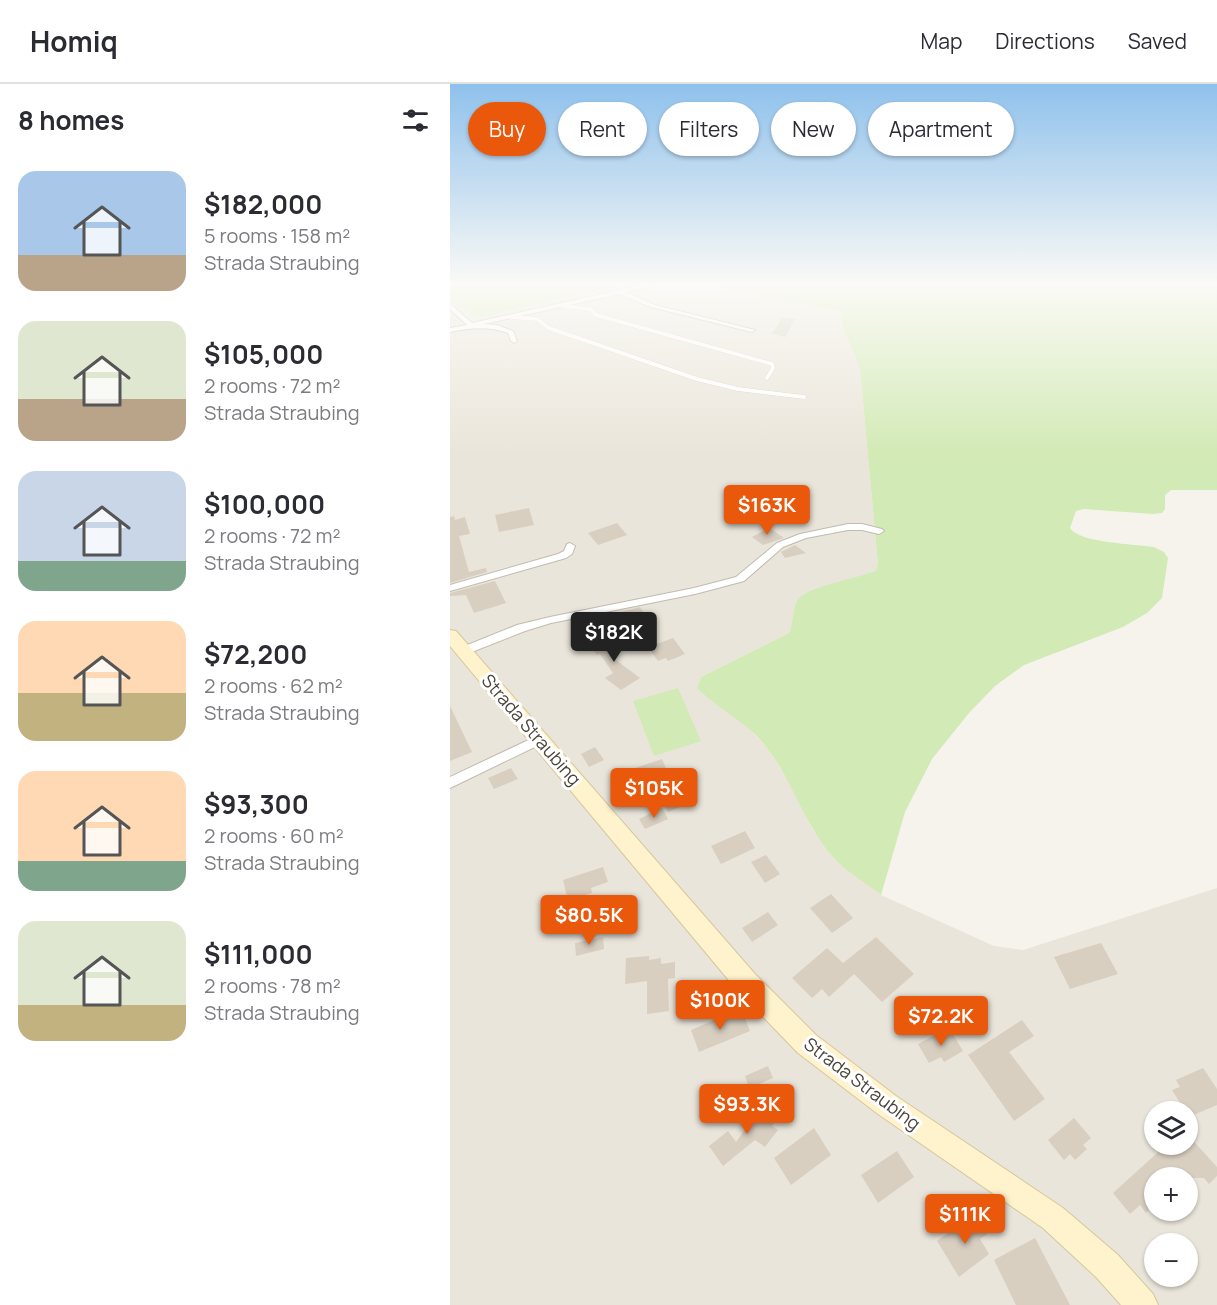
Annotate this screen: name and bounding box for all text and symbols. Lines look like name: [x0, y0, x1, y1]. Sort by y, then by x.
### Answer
text: Homiq: [30, 22, 118, 60]
text: Map: [921, 27, 962, 55]
text: Directions: [995, 27, 1095, 55]
text: Saved: [1128, 27, 1187, 55]
text: 8 homes: [18, 102, 124, 138]
chip: Buy: [468, 102, 546, 156]
chip: Rent: [558, 102, 647, 156]
chip: Filters: [659, 102, 759, 156]
chip: New: [771, 102, 856, 156]
chip: Apartment: [868, 102, 1014, 156]
icon: filters: [399, 104, 432, 137]
text: $182,000: [204, 186, 322, 222]
icon: home: [66, 195, 138, 267]
text: 5 rooms · 158 m²: [204, 222, 350, 249]
text: Strada Straubing: [204, 249, 360, 276]
text: $105,000: [204, 336, 323, 372]
icon: home: [66, 345, 138, 417]
text: 2 rooms · 72 m²: [204, 372, 340, 399]
text: Strada Straubing: [204, 399, 360, 426]
pin: $163K: [725, 485, 809, 536]
text: $100,000: [204, 486, 325, 522]
text: $163K: [738, 491, 796, 518]
icon: home: [66, 495, 138, 567]
text: 2 rooms · 72 m²: [204, 522, 340, 549]
text: Strada Straubing: [204, 549, 360, 576]
pin: $182K: [572, 612, 656, 663]
text: $182K: [585, 618, 643, 645]
text: $72,200: [204, 636, 307, 672]
icon: home: [66, 645, 138, 717]
street label: Strada Straubing: [477, 669, 587, 790]
text: 2 rooms · 62 m²: [204, 672, 343, 699]
text: Strada Straubing: [204, 699, 360, 726]
pin: $105K: [612, 768, 696, 819]
text: $105K: [624, 774, 684, 801]
text: $93,300: [204, 786, 309, 822]
icon: home: [66, 795, 138, 867]
text: 2 rooms · 60 m²: [204, 822, 344, 849]
text: Strada Straubing: [204, 849, 360, 876]
pin: $80.5K: [540, 895, 638, 946]
text: $80.5K: [555, 901, 623, 928]
text: $111,000: [204, 936, 313, 972]
icon: home: [66, 945, 138, 1017]
text: 2 rooms · 78 m²: [204, 972, 341, 999]
pin: $100K: [678, 980, 762, 1031]
text: $100K: [690, 986, 750, 1013]
pin: $72.2K: [892, 996, 990, 1047]
text: Strada Straubing: [204, 999, 360, 1026]
text: $72.2K: [908, 1002, 974, 1029]
street label: Strada Straubing: [799, 1031, 926, 1135]
pin: $93.3K: [698, 1084, 796, 1135]
text: $93.3K: [713, 1090, 781, 1117]
map controls: [1144, 1101, 1198, 1287]
button: layers: [1144, 1101, 1198, 1155]
button: +: [1144, 1167, 1198, 1221]
pin: $111K: [923, 1194, 1007, 1245]
text: $111K: [939, 1200, 991, 1227]
button: −: [1144, 1233, 1198, 1287]

